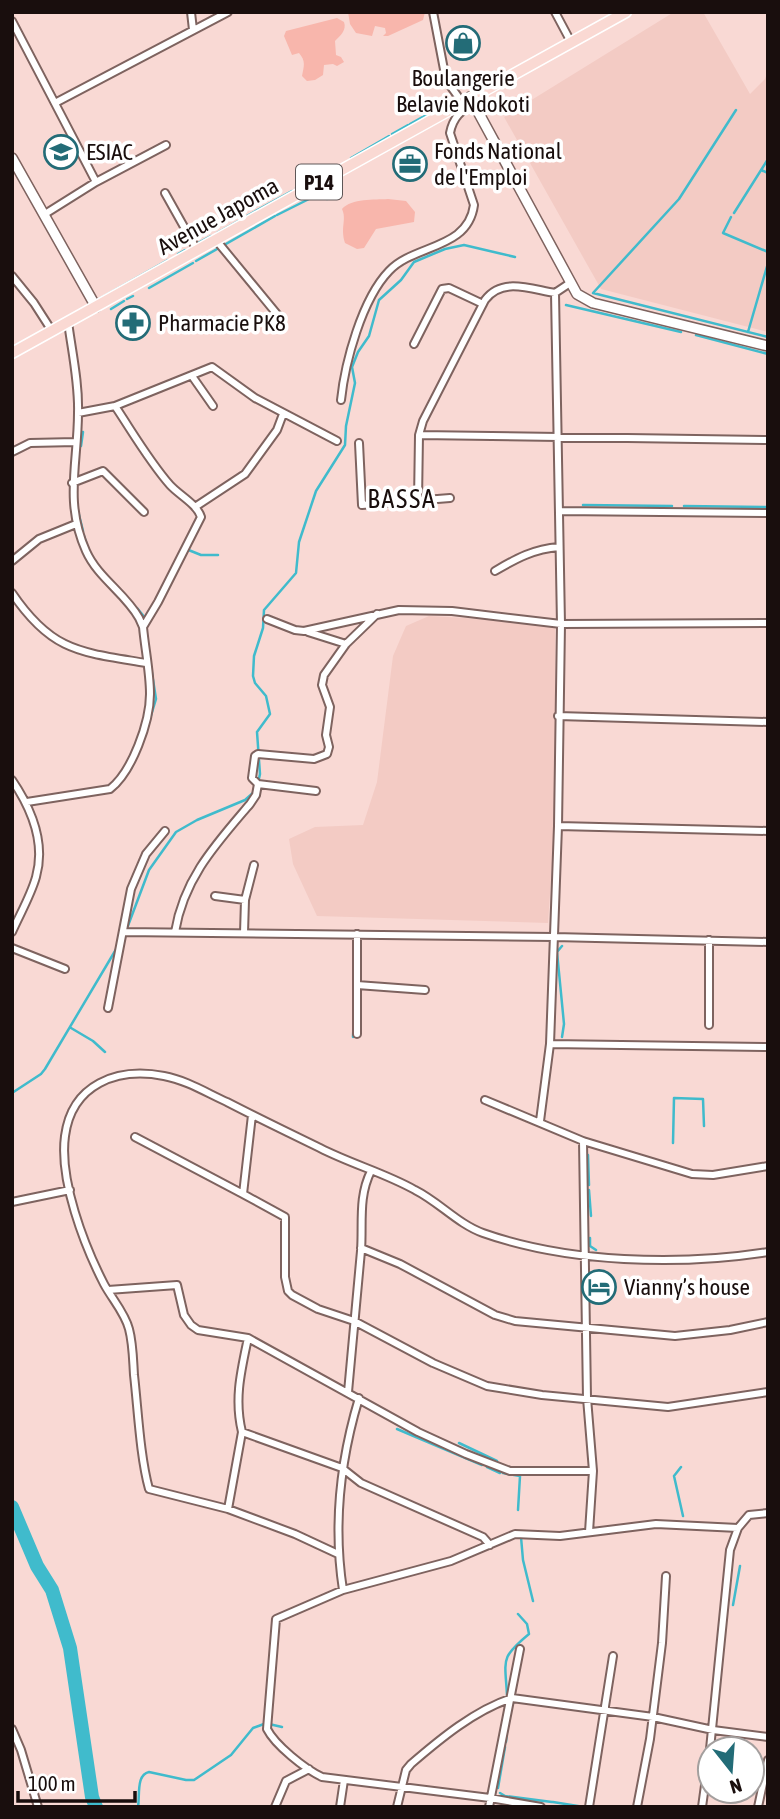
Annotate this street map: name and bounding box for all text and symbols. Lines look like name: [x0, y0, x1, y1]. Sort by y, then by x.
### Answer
shop icon: Boulangerie Belavie Ndokoti: [444, 24, 482, 62]
place label: Boulangerie Belavie Ndokoti: [396, 65, 530, 117]
school or university icon: ESIAC: [42, 133, 80, 171]
place label: Fonds National de l'Emploi: [434, 138, 562, 190]
place label: ESIAC: [86, 139, 133, 165]
office icon: Fonds National de l'Emploi: [391, 145, 429, 183]
road number: P14: [296, 164, 342, 200]
street label: Avenue Japoma: [153, 172, 283, 260]
pharmacy icon: Pharmacie PK8: [114, 304, 152, 342]
place label: Pharmacie PK8: [158, 310, 286, 336]
district label: BASSA: [367, 484, 437, 514]
hotel icon: Vianny’s house: [580, 1268, 618, 1306]
place label: Vianny’s house: [624, 1274, 750, 1300]
north arrow: [696, 1735, 766, 1805]
scale bar: [18, 1759, 135, 1803]
text: 100 m: [28, 1771, 76, 1795]
text: N: [727, 1774, 745, 1798]

